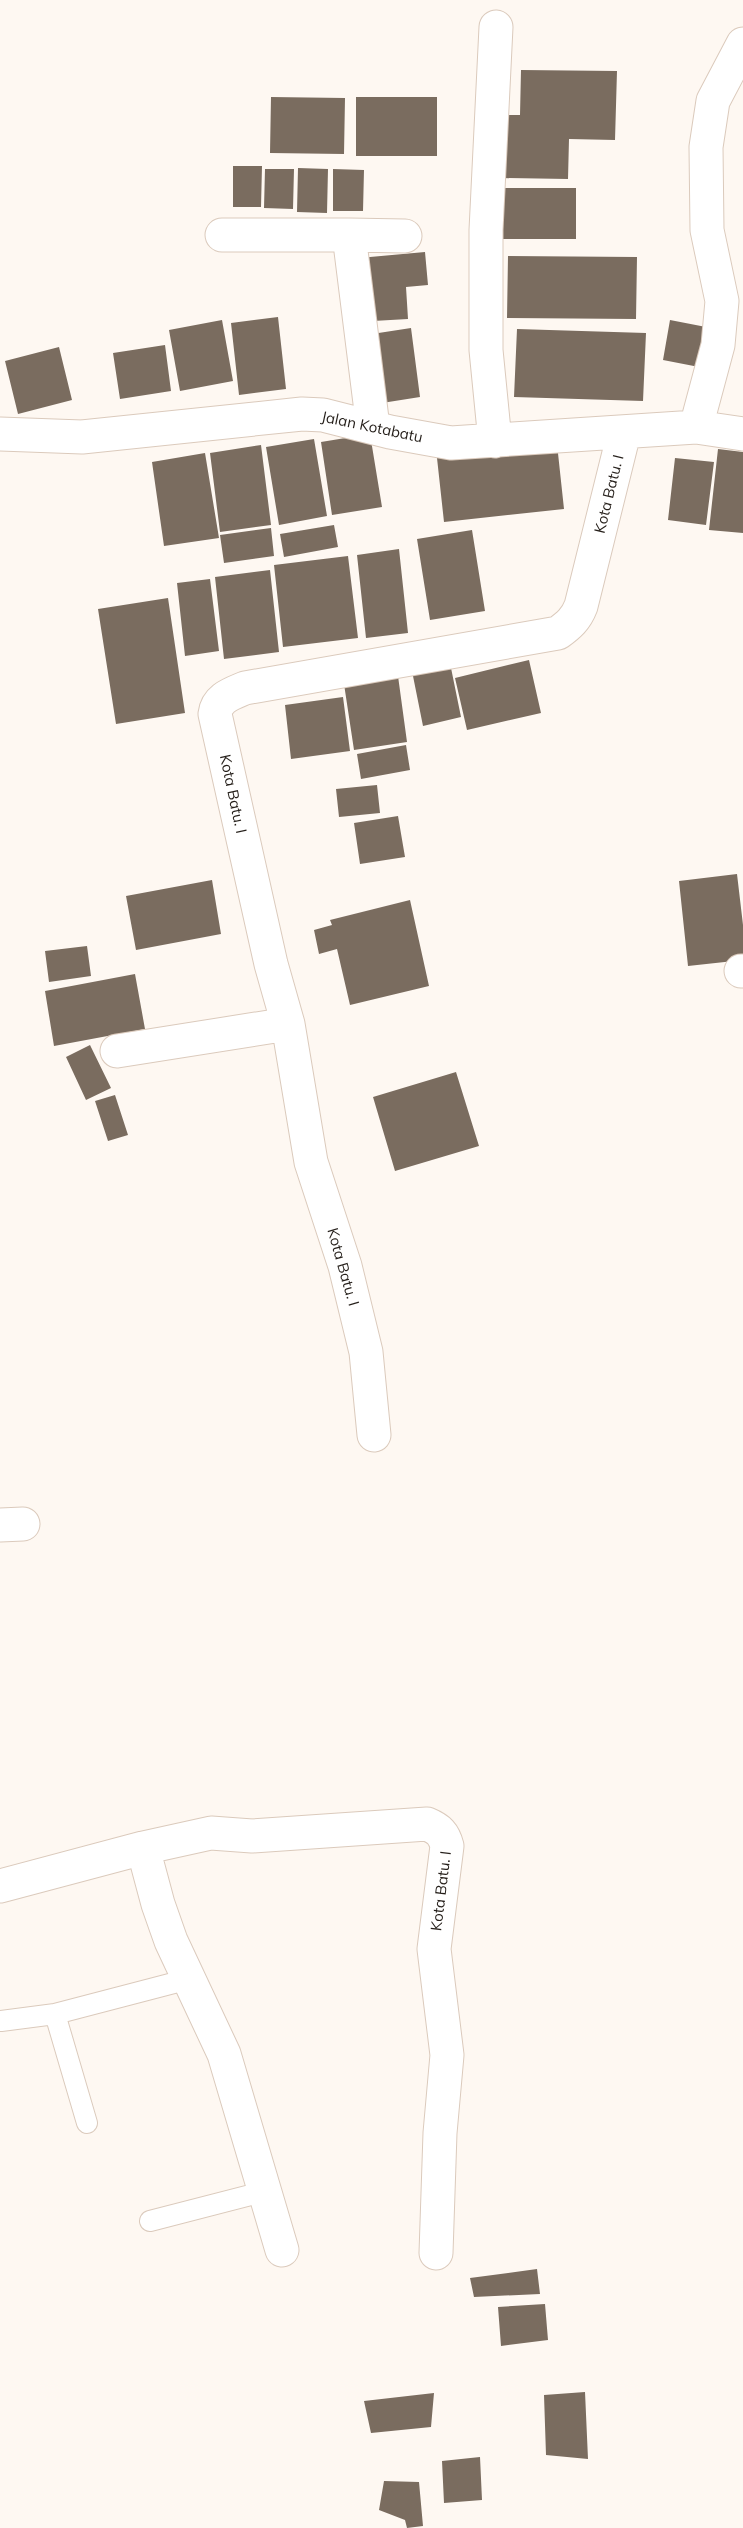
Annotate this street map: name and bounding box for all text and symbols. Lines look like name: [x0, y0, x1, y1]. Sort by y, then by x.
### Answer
street label: Jalan Kotabatu: [320, 406, 425, 447]
street label: Kota Batu. I: [590, 453, 627, 535]
street label: Kota Batu. I: [216, 753, 251, 835]
street label: Kota Batu. I: [323, 1226, 364, 1308]
street label: Kota Batu. I: [426, 1850, 455, 1932]

